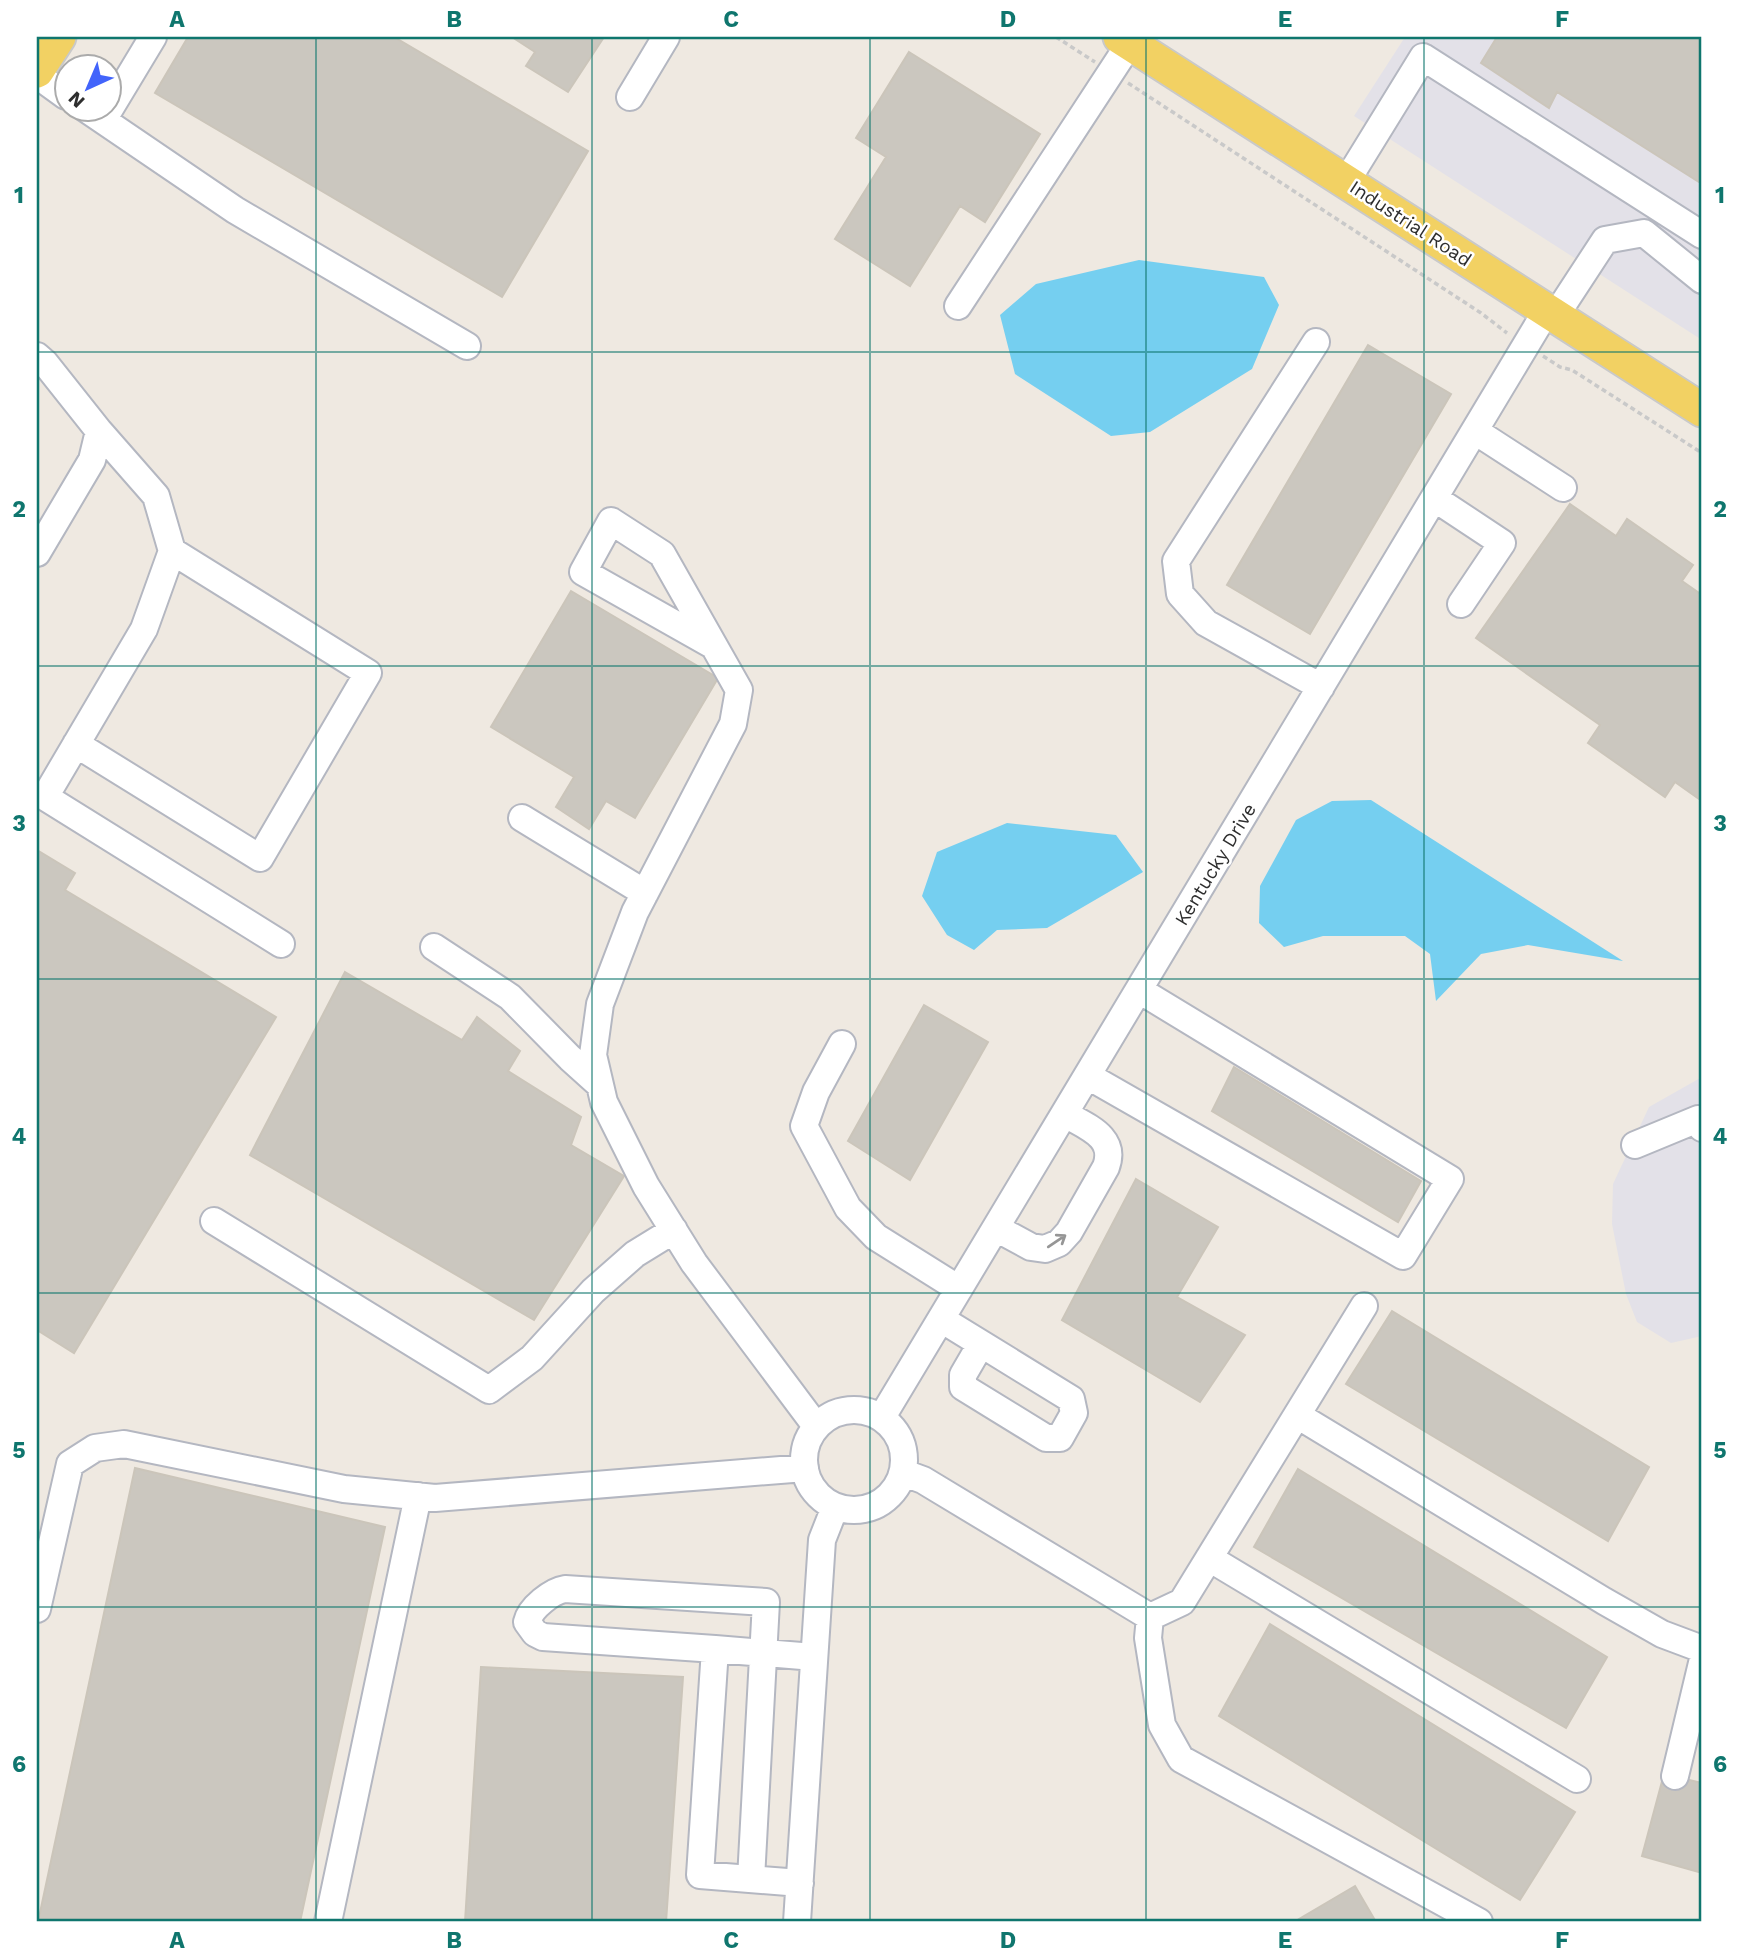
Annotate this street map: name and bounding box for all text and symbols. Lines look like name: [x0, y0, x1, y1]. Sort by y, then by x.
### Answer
text: A: [169, 6, 185, 33]
text: B: [446, 6, 462, 33]
text: C: [723, 6, 739, 33]
text: D: [1000, 6, 1016, 33]
text: E: [1278, 6, 1292, 33]
text: F: [1555, 6, 1569, 33]
north arrow: [52, 52, 122, 122]
text: N: [63, 87, 90, 113]
street label: Industrial Road: [1346, 176, 1476, 271]
text: 1: [14, 182, 24, 209]
text: 1: [1715, 182, 1725, 209]
text: 2: [12, 496, 26, 523]
text: 2: [1713, 496, 1727, 523]
street label: Kentucky Drive: [1170, 799, 1261, 930]
text: 3: [12, 810, 26, 837]
text: 3: [1713, 810, 1727, 837]
text: 4: [12, 1123, 27, 1150]
text: 4: [1713, 1123, 1728, 1150]
one-way arrow: [1047, 1234, 1066, 1249]
text: 5: [12, 1437, 26, 1464]
text: 5: [1713, 1437, 1727, 1464]
text: 6: [12, 1751, 26, 1778]
text: 6: [1713, 1751, 1727, 1778]
text: A: [169, 1927, 185, 1954]
text: B: [446, 1927, 462, 1954]
text: C: [723, 1927, 739, 1954]
text: D: [1000, 1927, 1016, 1954]
text: E: [1278, 1927, 1292, 1954]
text: F: [1555, 1927, 1569, 1954]

